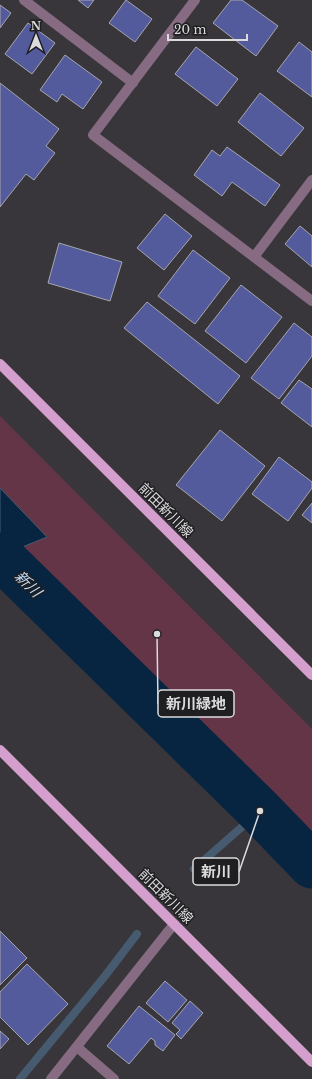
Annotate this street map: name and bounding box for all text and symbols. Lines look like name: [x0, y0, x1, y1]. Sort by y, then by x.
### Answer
north arrow: [16, 16, 56, 56]
scale bar: [168, 16, 247, 42]
text: N: [31, 19, 42, 33]
text: 20 m: [174, 22, 206, 37]
street label: 前田新川線: [135, 479, 197, 541]
water label: 新川: [11, 566, 47, 602]
callout: 新川緑地: [158, 690, 234, 717]
text: 新川緑地: [166, 694, 226, 713]
callout: 新川: [193, 858, 239, 885]
text: 新川: [201, 862, 231, 881]
street label: 前田新川線: [135, 865, 197, 927]

